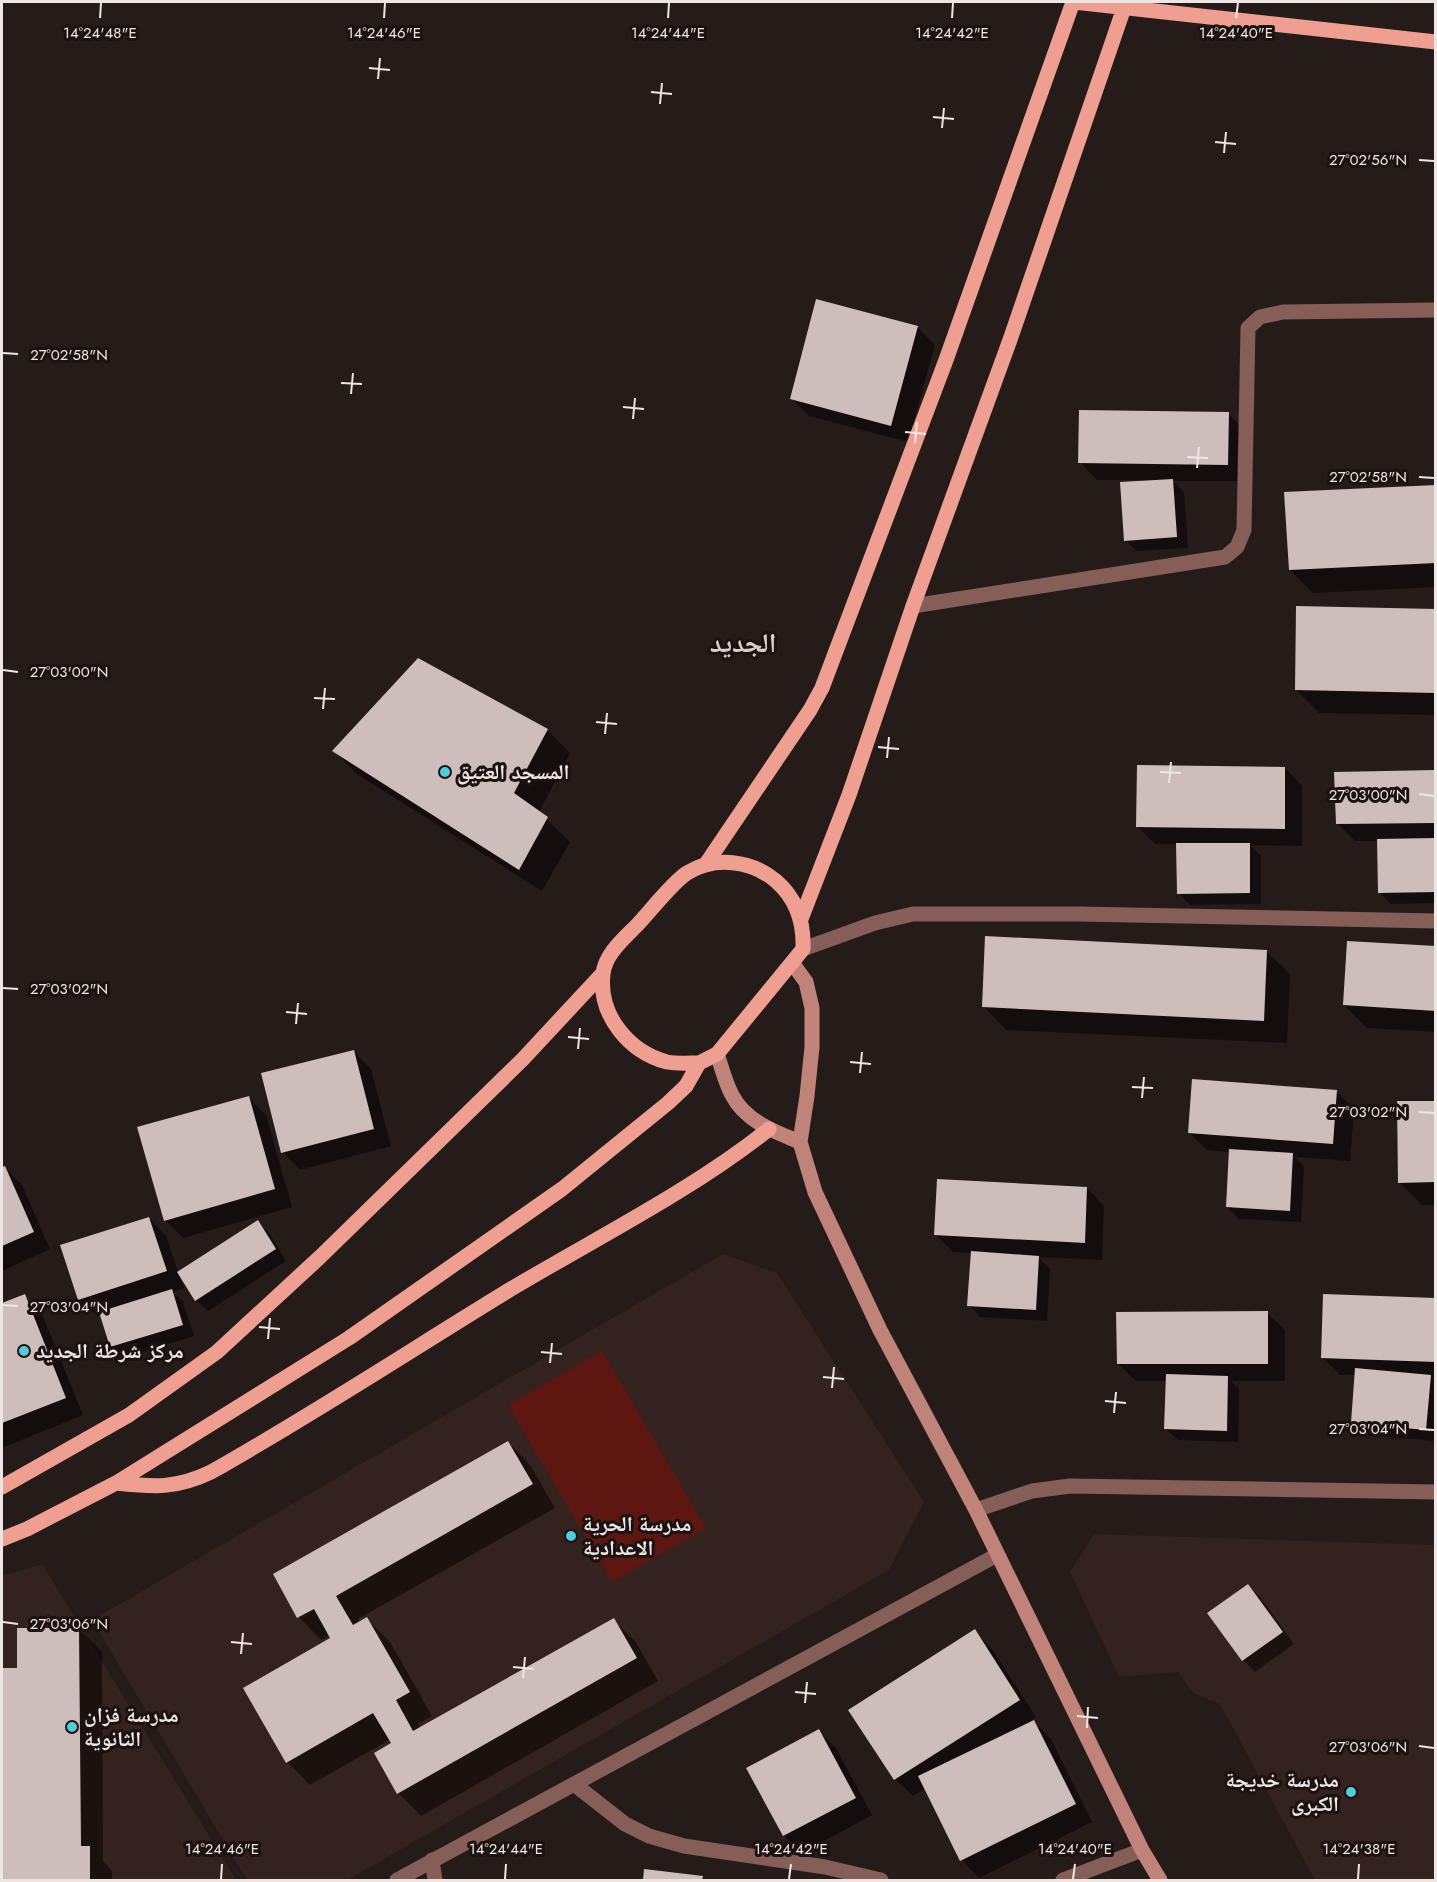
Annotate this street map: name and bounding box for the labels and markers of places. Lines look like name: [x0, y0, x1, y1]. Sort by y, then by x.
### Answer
place label: المسجد العتيق: [457, 757, 569, 787]
marker: المسجد العتيق: [438, 765, 452, 779]
place label: مركز شرطة الجديد: [36, 1336, 184, 1366]
marker: مركز شرطة الجديد: [17, 1344, 31, 1358]
place label: مدرسة الحرية الاعدادية: [583, 1509, 691, 1563]
marker: مدرسة الحرية الاعدادية: [564, 1529, 578, 1543]
place label: مدرسة فزان الثانوية: [84, 1700, 179, 1754]
marker: مدرسة فزان الثانوية: [65, 1720, 79, 1734]
place label: مدرسة خديجة الكبرى: [1226, 1765, 1339, 1819]
marker: مدرسة خديجة الكبرى: [1344, 1785, 1358, 1799]

